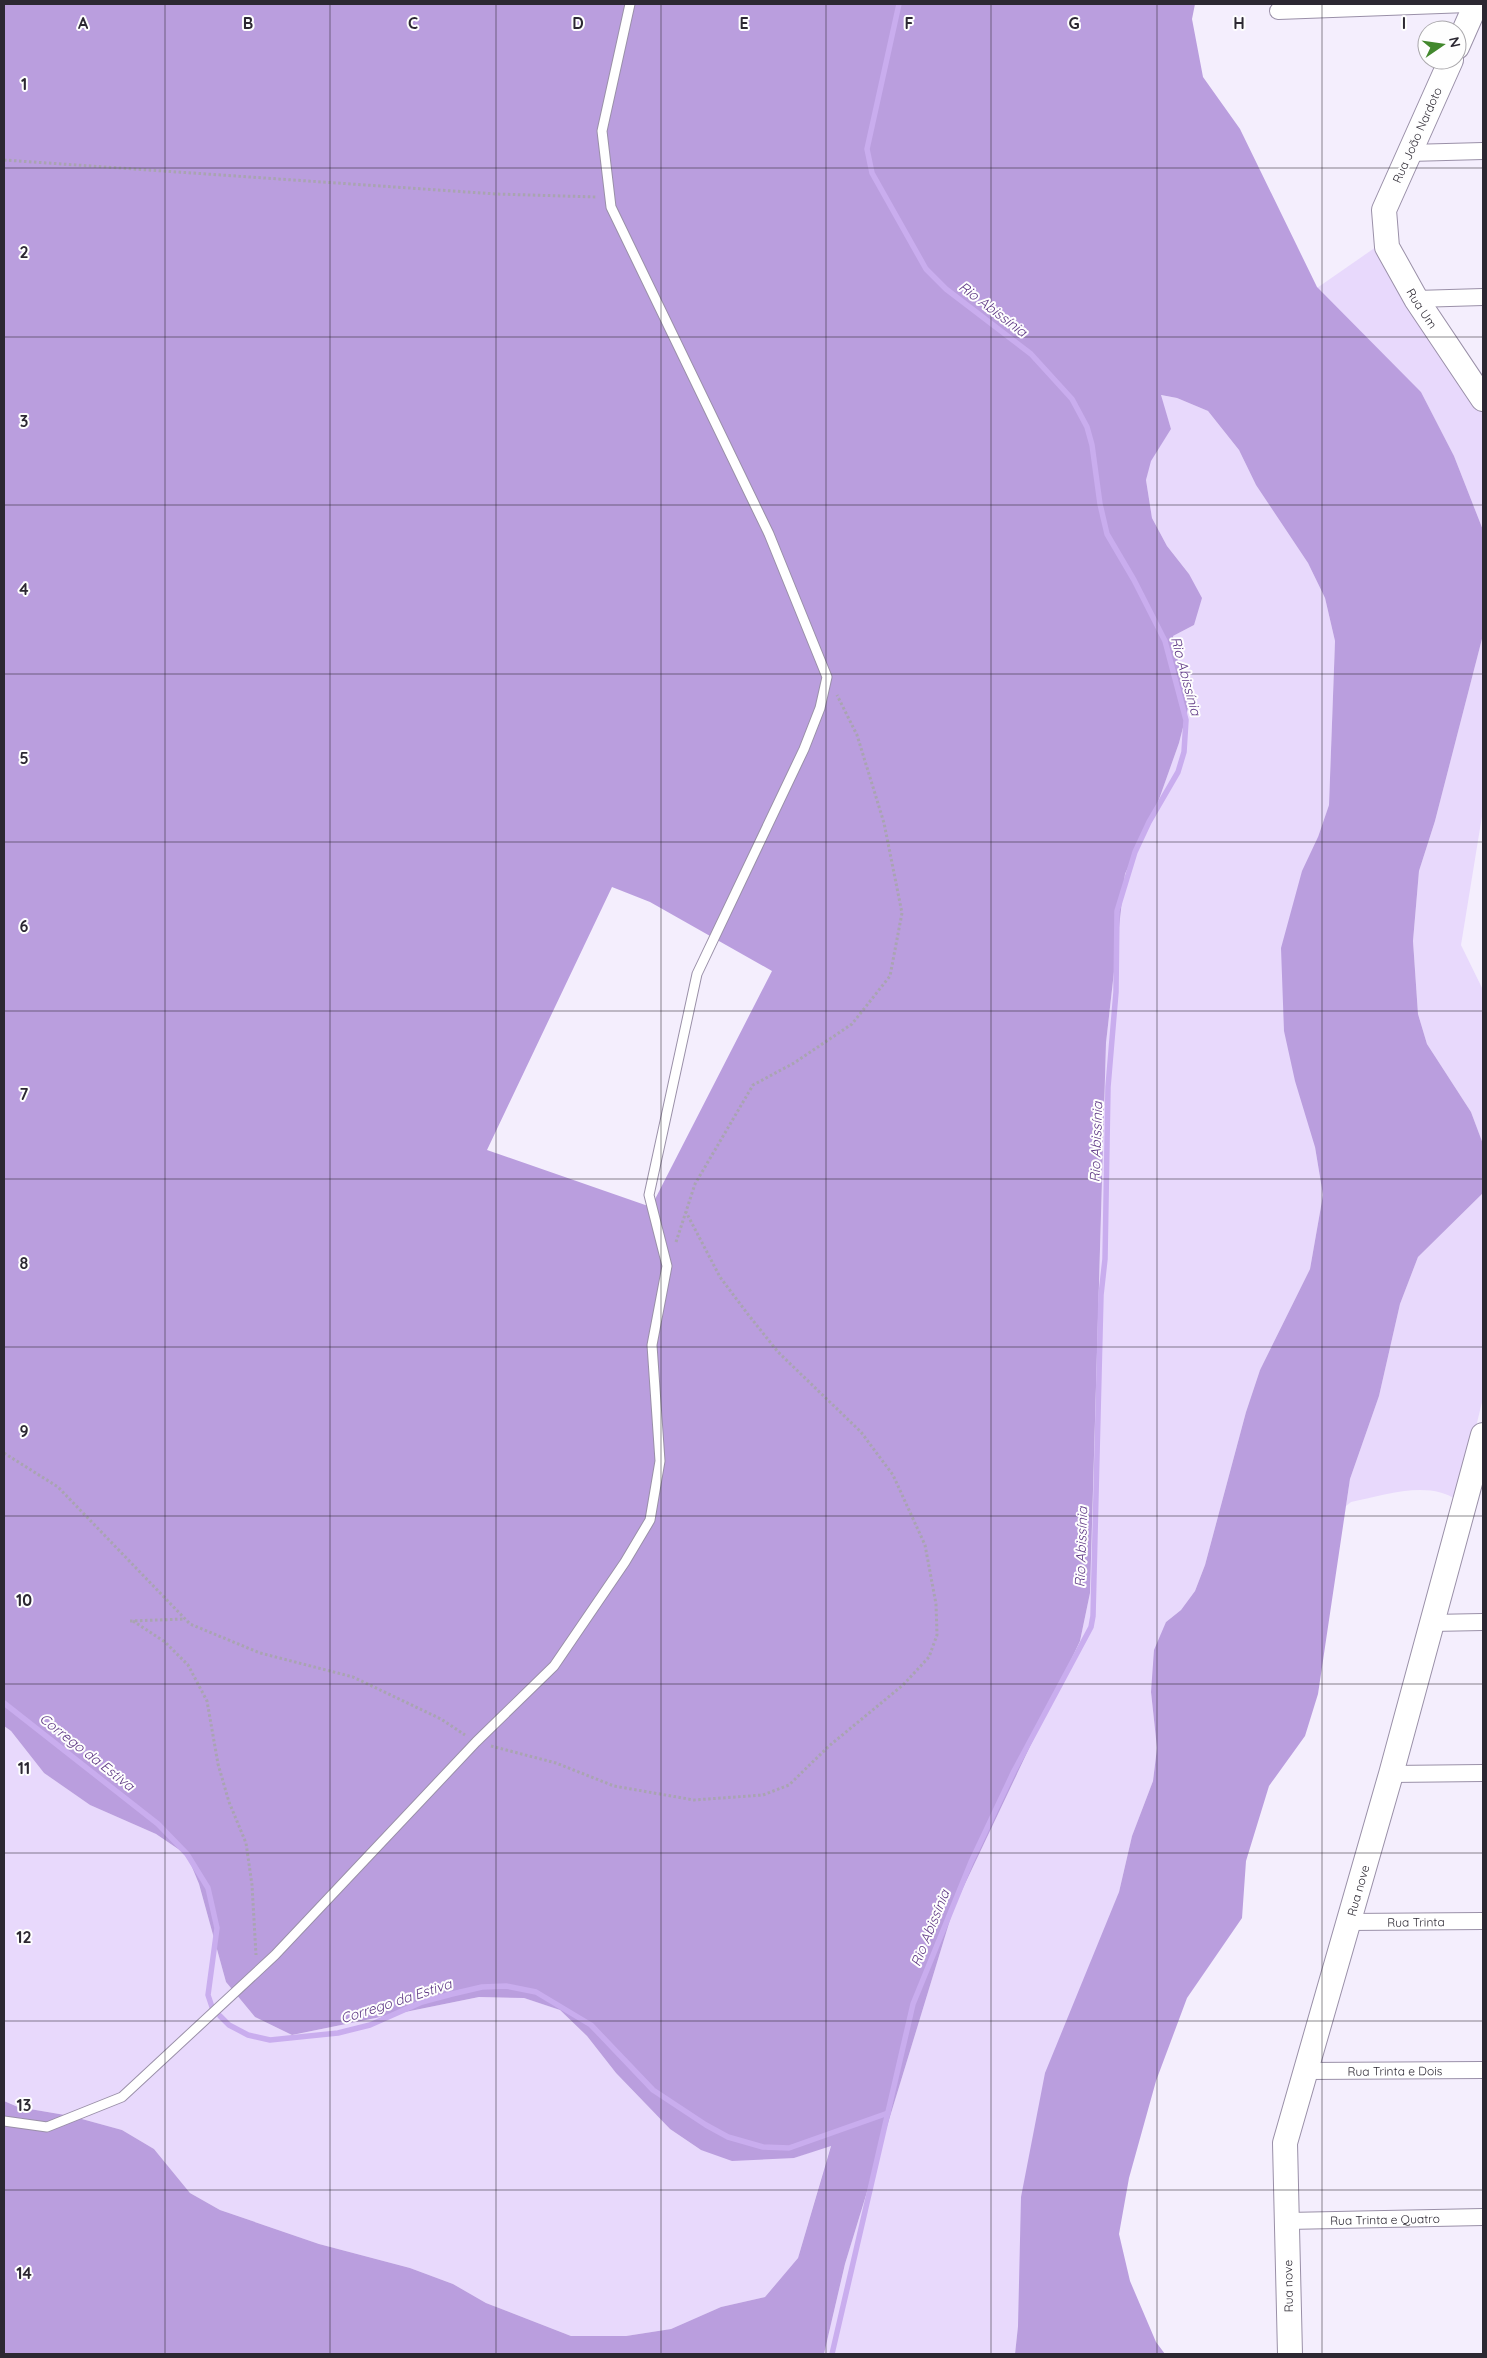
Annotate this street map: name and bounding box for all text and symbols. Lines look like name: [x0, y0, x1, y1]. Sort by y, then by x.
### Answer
text: A: [78, 13, 89, 33]
text: B: [243, 13, 253, 33]
text: C: [408, 13, 418, 33]
text: D: [572, 13, 584, 33]
text: E: [739, 13, 749, 33]
text: F: [905, 13, 914, 33]
text: G: [1068, 13, 1080, 33]
text: H: [1233, 13, 1245, 33]
text: I: [1402, 13, 1406, 33]
north arrow: [1417, 20, 1467, 70]
text: N: [1445, 35, 1465, 49]
text: 1: [21, 74, 27, 94]
street label: Rua João Nardoto: [1389, 85, 1445, 185]
text: 2: [19, 242, 29, 262]
water label: Rio Abissínia: [955, 277, 1032, 341]
street label: Rua Um: [1404, 285, 1441, 331]
text: 3: [20, 411, 28, 431]
text: 4: [19, 579, 29, 599]
water label: Rio Abissínia: [1167, 635, 1206, 719]
text: 5: [19, 748, 29, 768]
text: 6: [20, 916, 29, 936]
text: 7: [20, 1084, 29, 1104]
water label: Rio Abissínia: [1086, 1100, 1106, 1183]
text: 8: [20, 1253, 29, 1273]
text: 9: [19, 1421, 29, 1441]
water label: Rio Abissínia: [1071, 1505, 1091, 1588]
text: 10: [16, 1590, 32, 1610]
water label: Corrego da Estiva: [36, 1709, 139, 1796]
text: 11: [18, 1758, 30, 1778]
street label: Rua nove: [1343, 1863, 1372, 1918]
water label: Rio Abissínia: [907, 1886, 954, 1969]
street label: Rua Trinta: [1387, 1914, 1445, 1929]
text: 12: [16, 1927, 32, 1947]
water label: Corrego da Estiva: [338, 1974, 455, 2027]
street label: Rua Trinta e Dois: [1348, 2063, 1443, 2078]
text: 13: [17, 2095, 31, 2115]
street label: Rua Trinta e Quatro: [1330, 2210, 1440, 2228]
street label: Rua nove: [1280, 2259, 1296, 2312]
text: 14: [16, 2263, 32, 2283]

